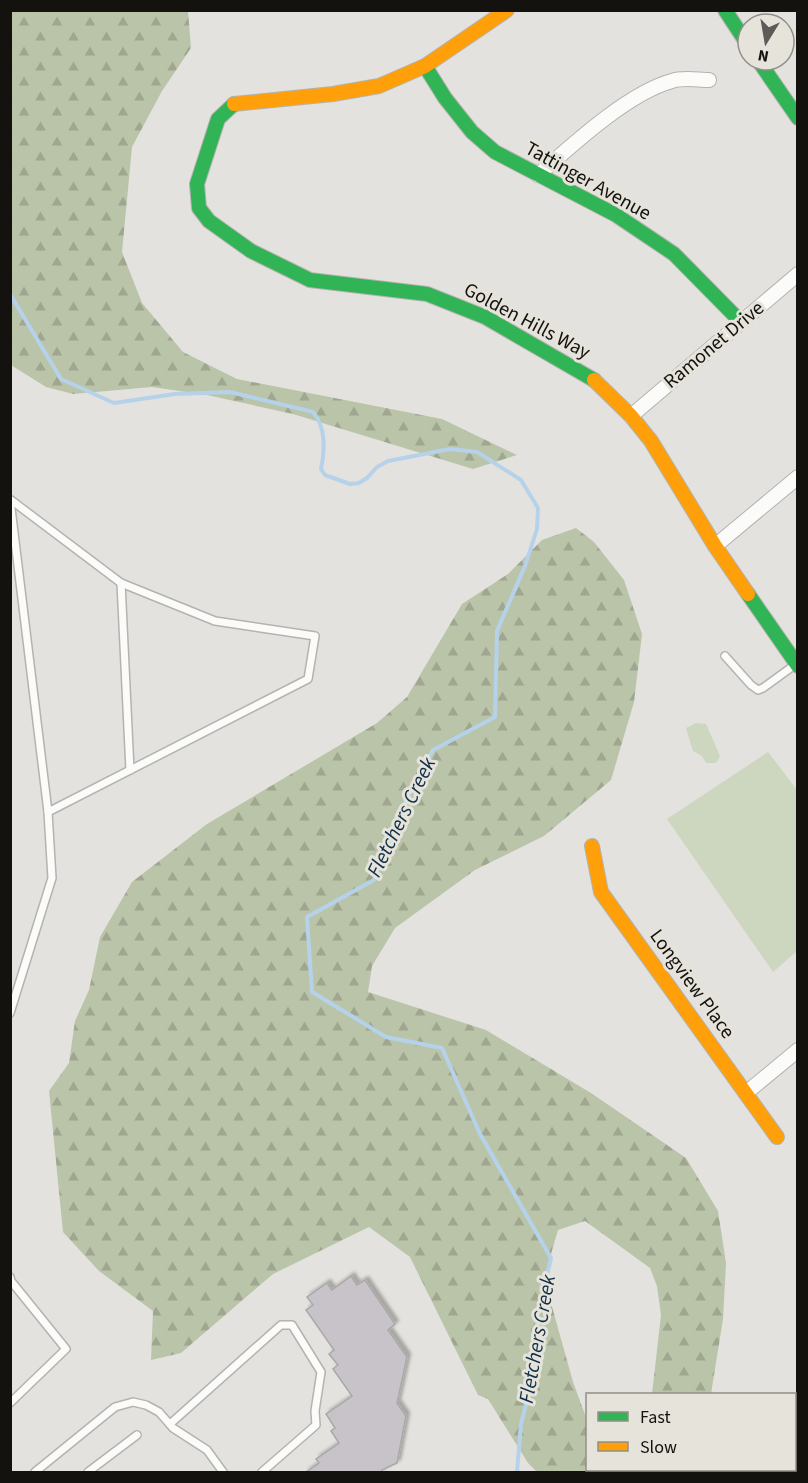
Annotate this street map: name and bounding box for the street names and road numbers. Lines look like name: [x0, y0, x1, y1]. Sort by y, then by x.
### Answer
street label: Tattinger Avenue: [520, 135, 656, 227]
street label: Golden Hills Way: [459, 276, 596, 366]
street label: Ramonet Drive: [658, 295, 770, 395]
street label: Longview Place: [643, 924, 741, 1044]

